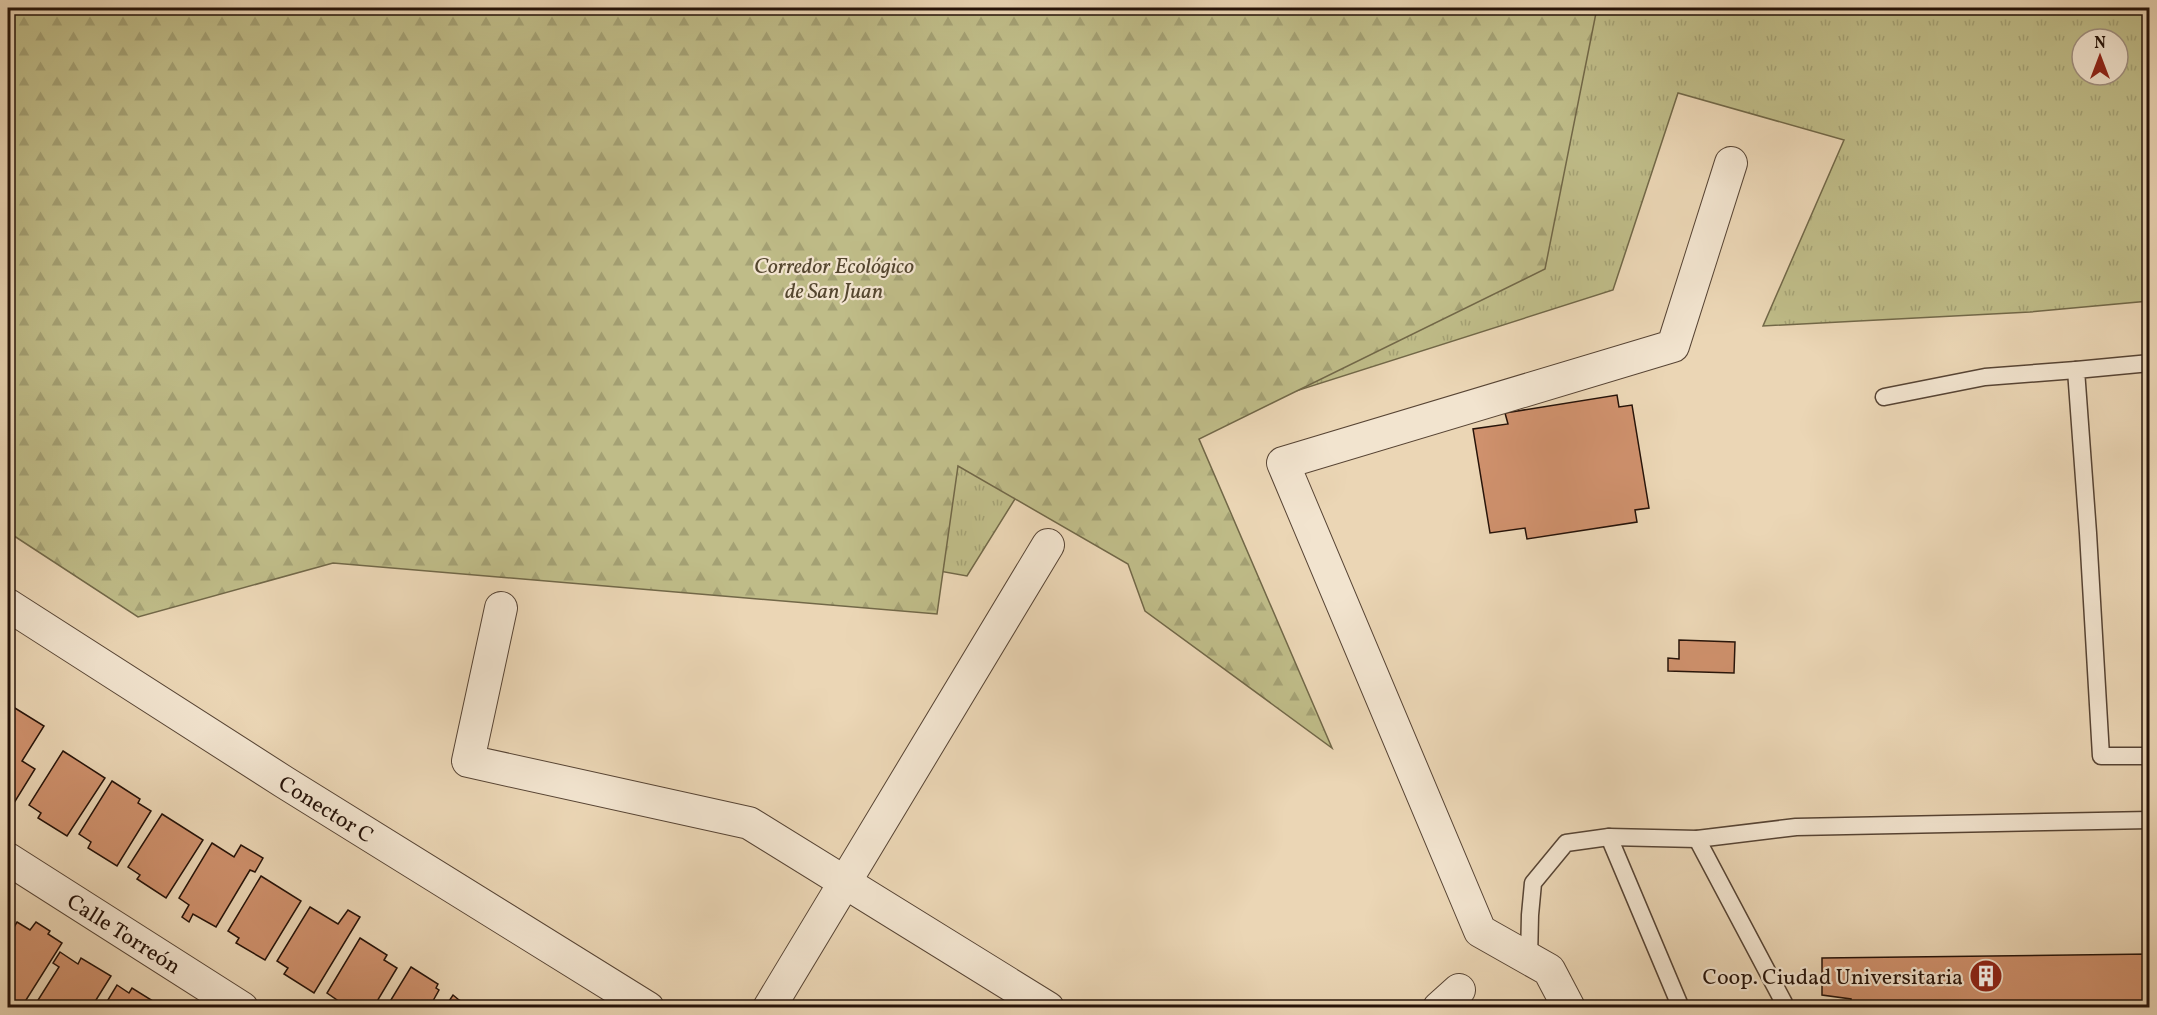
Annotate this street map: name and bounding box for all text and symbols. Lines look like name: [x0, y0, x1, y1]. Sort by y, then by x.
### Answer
north arrow: [2070, 27, 2130, 87]
text: N: [2094, 33, 2106, 55]
park label: Corredor Ecológico de San Juan: [754, 252, 914, 308]
street label: Conector C: [272, 769, 379, 852]
street label: Calle Torreón: [60, 887, 186, 983]
building icon: Coop. Ciudad Universitaria: [1968, 958, 2004, 994]
place label: Coop. Ciudad Universitaria: [1703, 963, 1963, 994]

